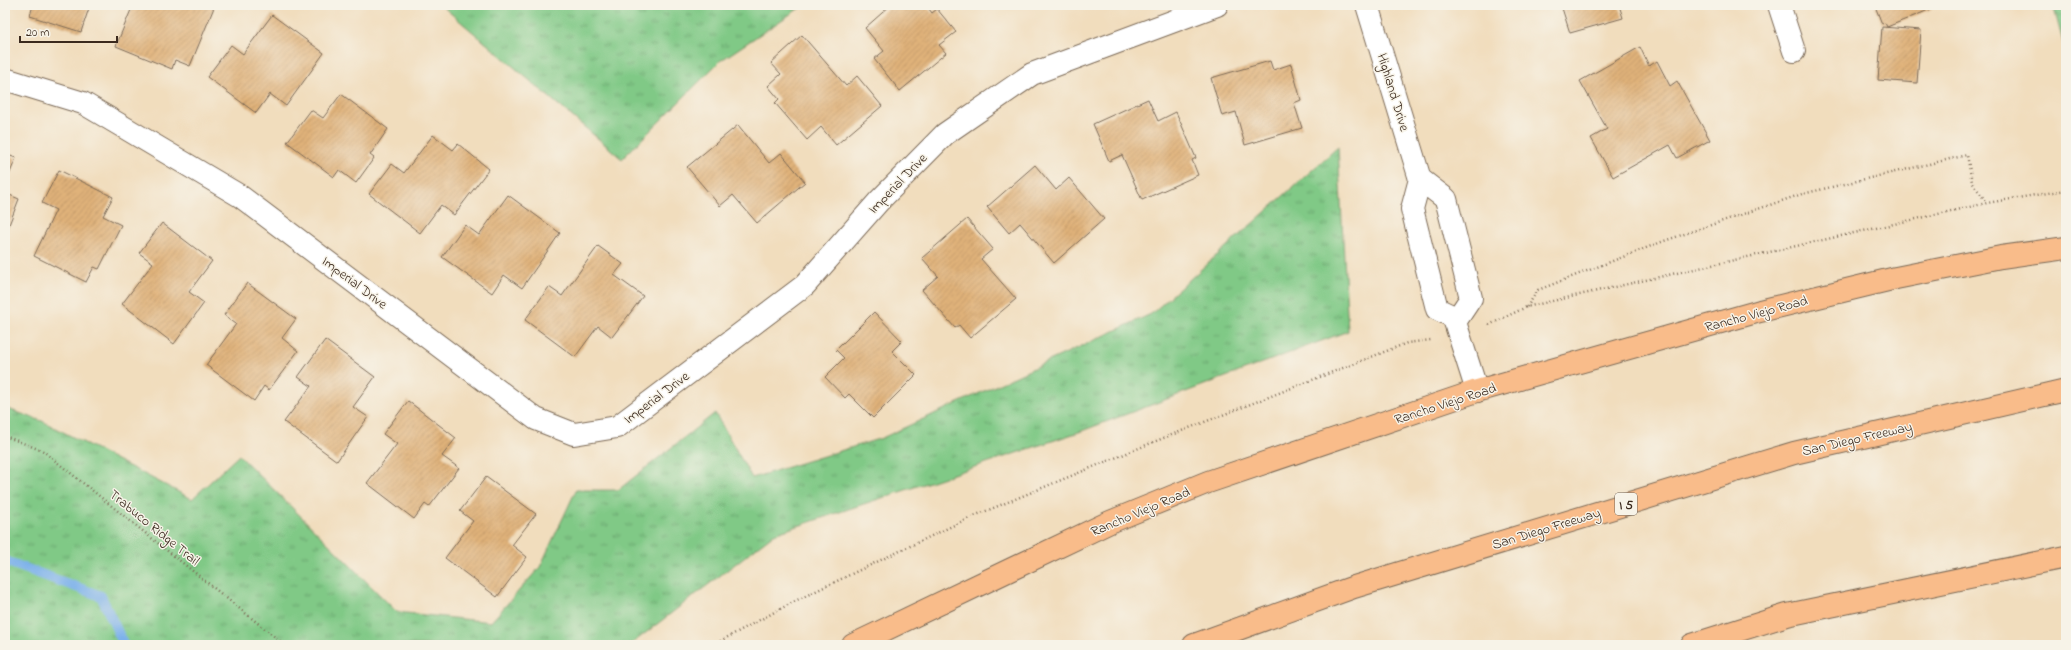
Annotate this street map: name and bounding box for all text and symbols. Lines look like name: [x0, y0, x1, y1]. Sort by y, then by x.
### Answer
scale bar: [20, 18, 117, 44]
text: 20 m: [26, 24, 49, 42]
street label: Highland Drive: [1370, 51, 1415, 135]
street label: Imperial Drive: [864, 148, 933, 219]
street label: Imperial Drive: [317, 251, 392, 315]
street label: Rancho Viejo Road: [1702, 291, 1810, 338]
street label: Imperial Drive: [620, 366, 695, 430]
street label: Rancho Viejo Road: [1392, 378, 1499, 431]
street label: San Diego Freeway: [1800, 417, 1915, 463]
street label: Rancho Viejo Road: [1088, 482, 1194, 543]
street label: Trabuco Ridge Trail: [104, 485, 204, 572]
road number: I 5: [1615, 493, 1637, 515]
street label: San Diego Freeway: [1490, 503, 1604, 557]

